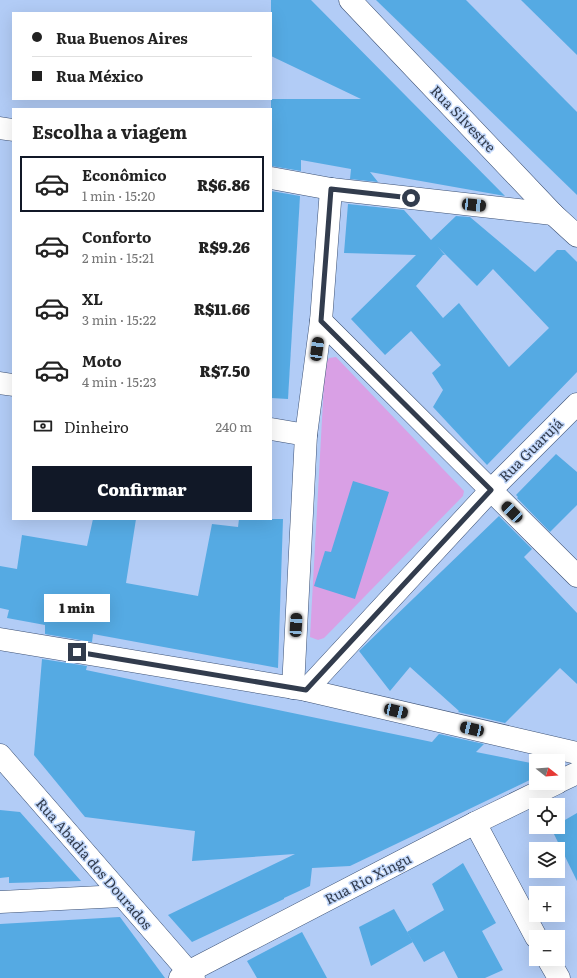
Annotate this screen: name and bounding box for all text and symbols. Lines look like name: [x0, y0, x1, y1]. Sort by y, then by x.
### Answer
text: Rua Buenos Aires: [56, 26, 188, 49]
text: Rua México: [56, 64, 143, 87]
street label: Rua Silvestre: [427, 80, 501, 156]
text: Escolha a viagem: [32, 118, 187, 145]
text: Econômico: [82, 163, 167, 186]
icon: car: [34, 166, 70, 202]
text: R$6.86: [197, 173, 250, 196]
text: 1 min · 15:20: [82, 186, 155, 205]
route start: [402, 189, 420, 207]
car: [461, 198, 487, 212]
text: Conforto: [82, 225, 151, 248]
icon: car: [34, 228, 70, 264]
text: R$9.26: [198, 235, 250, 258]
text: 2 min · 15:21: [82, 248, 154, 267]
text: XL: [82, 287, 103, 310]
icon: car: [34, 290, 70, 326]
text: R$11.66: [194, 297, 250, 320]
text: 3 min · 15:22: [82, 310, 156, 329]
car: [309, 336, 325, 362]
text: Moto: [82, 349, 122, 372]
icon: car: [34, 352, 70, 388]
text: R$7.50: [200, 359, 250, 382]
text: 4 min · 15:23: [82, 372, 157, 391]
street label: Rua Guarujá: [494, 413, 567, 486]
icon: cash: [32, 415, 54, 437]
text: Dinheiro: [64, 415, 129, 438]
text: 240 m: [216, 417, 252, 436]
button: Confirmar: [32, 466, 252, 512]
car: [499, 499, 525, 525]
callout: 1 min: [44, 594, 110, 622]
text: 1 min: [59, 598, 95, 617]
car: [289, 613, 303, 637]
route end: [68, 643, 86, 661]
car: [383, 702, 409, 720]
car: [459, 720, 485, 738]
north arrow: [529, 754, 565, 790]
map controls: [529, 754, 565, 966]
street label: Rua Abadia dos Dourados: [32, 793, 158, 933]
button: locate: [529, 798, 565, 834]
button: layers: [529, 842, 565, 878]
street label: Rua Rio Xingu: [321, 848, 415, 909]
button: +: [529, 886, 565, 922]
button: −: [529, 930, 565, 966]

